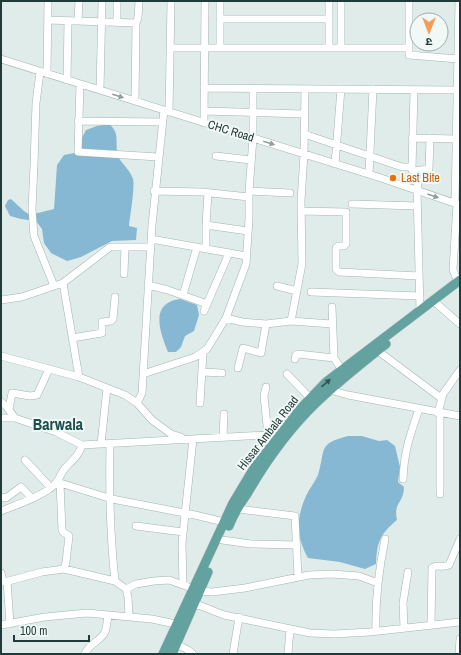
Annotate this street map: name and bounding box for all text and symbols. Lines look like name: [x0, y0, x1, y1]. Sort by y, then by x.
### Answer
north arrow: [409, 12, 449, 52]
text: उ: [425, 35, 432, 49]
one-way arrow: [113, 93, 125, 99]
street label: CHC Road: [206, 116, 256, 146]
one-way arrow: [263, 140, 275, 146]
place label: Last Bite: [401, 170, 440, 186]
marker: Last Bite: [388, 173, 398, 183]
one-way arrow: [427, 193, 439, 199]
one-way arrow: [321, 378, 331, 387]
street label: Hissar Ambala Road: [234, 393, 302, 473]
district label: Barwala: [33, 413, 84, 435]
scale bar: [14, 617, 89, 643]
text: 100 m: [20, 623, 47, 639]

